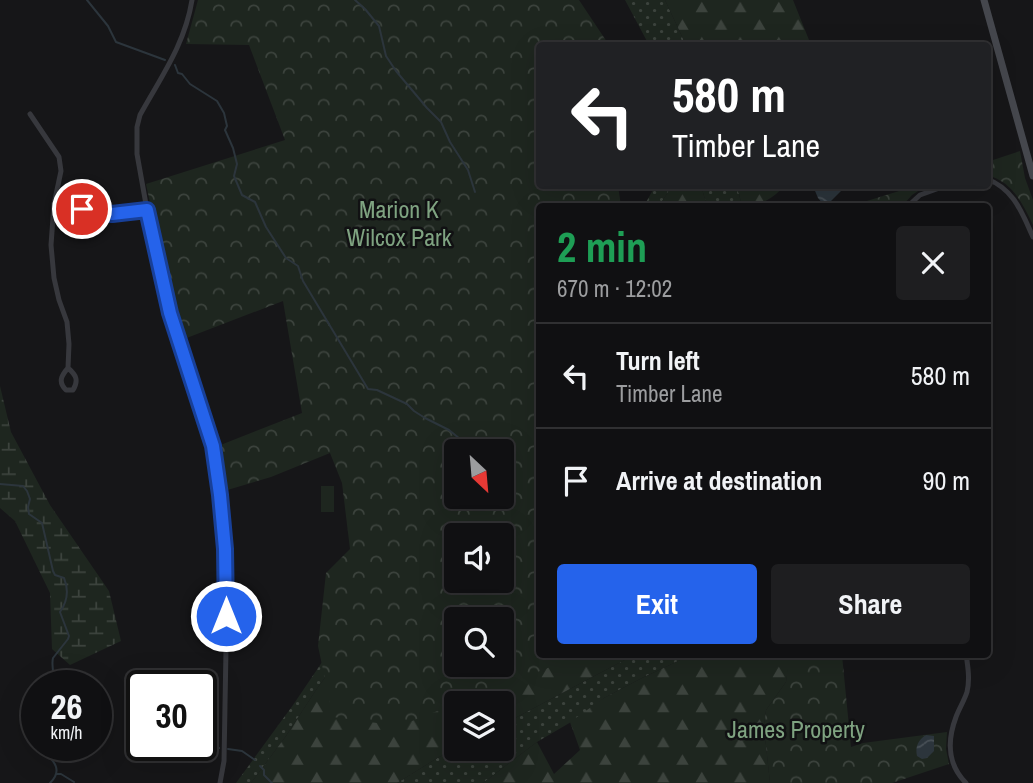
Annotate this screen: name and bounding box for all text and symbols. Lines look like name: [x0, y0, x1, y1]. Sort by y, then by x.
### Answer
text: 580 m: [672, 61, 786, 127]
icon: left: [557, 70, 648, 161]
text: Timber Lane: [672, 124, 820, 167]
pin: [52, 179, 112, 239]
icon: arrive: [63, 190, 101, 228]
park label: Marion K Wilcox Park: [347, 193, 452, 253]
text: 2 min: [557, 219, 647, 275]
button: close: [896, 226, 970, 300]
text: 670 m · 12:02: [557, 273, 672, 304]
text: Turn left: [616, 343, 700, 378]
icon: left: [557, 357, 595, 395]
text: 580 m: [911, 358, 970, 393]
text: Timber Lane: [616, 378, 723, 409]
north arrow: [444, 439, 514, 509]
map controls: [444, 439, 514, 761]
icon: arrive: [557, 462, 595, 500]
text: Arrive at destination: [616, 463, 822, 498]
text: 90 m: [923, 463, 970, 498]
button: sound: [444, 523, 514, 593]
button: Exit: [557, 564, 757, 644]
button: Share: [771, 564, 970, 644]
position arrow: [189, 579, 263, 653]
button: search: [444, 607, 514, 677]
speed limit sign: 30: [126, 670, 217, 761]
text: 26: [51, 683, 82, 730]
button: layers: [444, 691, 514, 761]
park label: James Property: [727, 713, 865, 745]
text: km/h: [51, 720, 83, 745]

